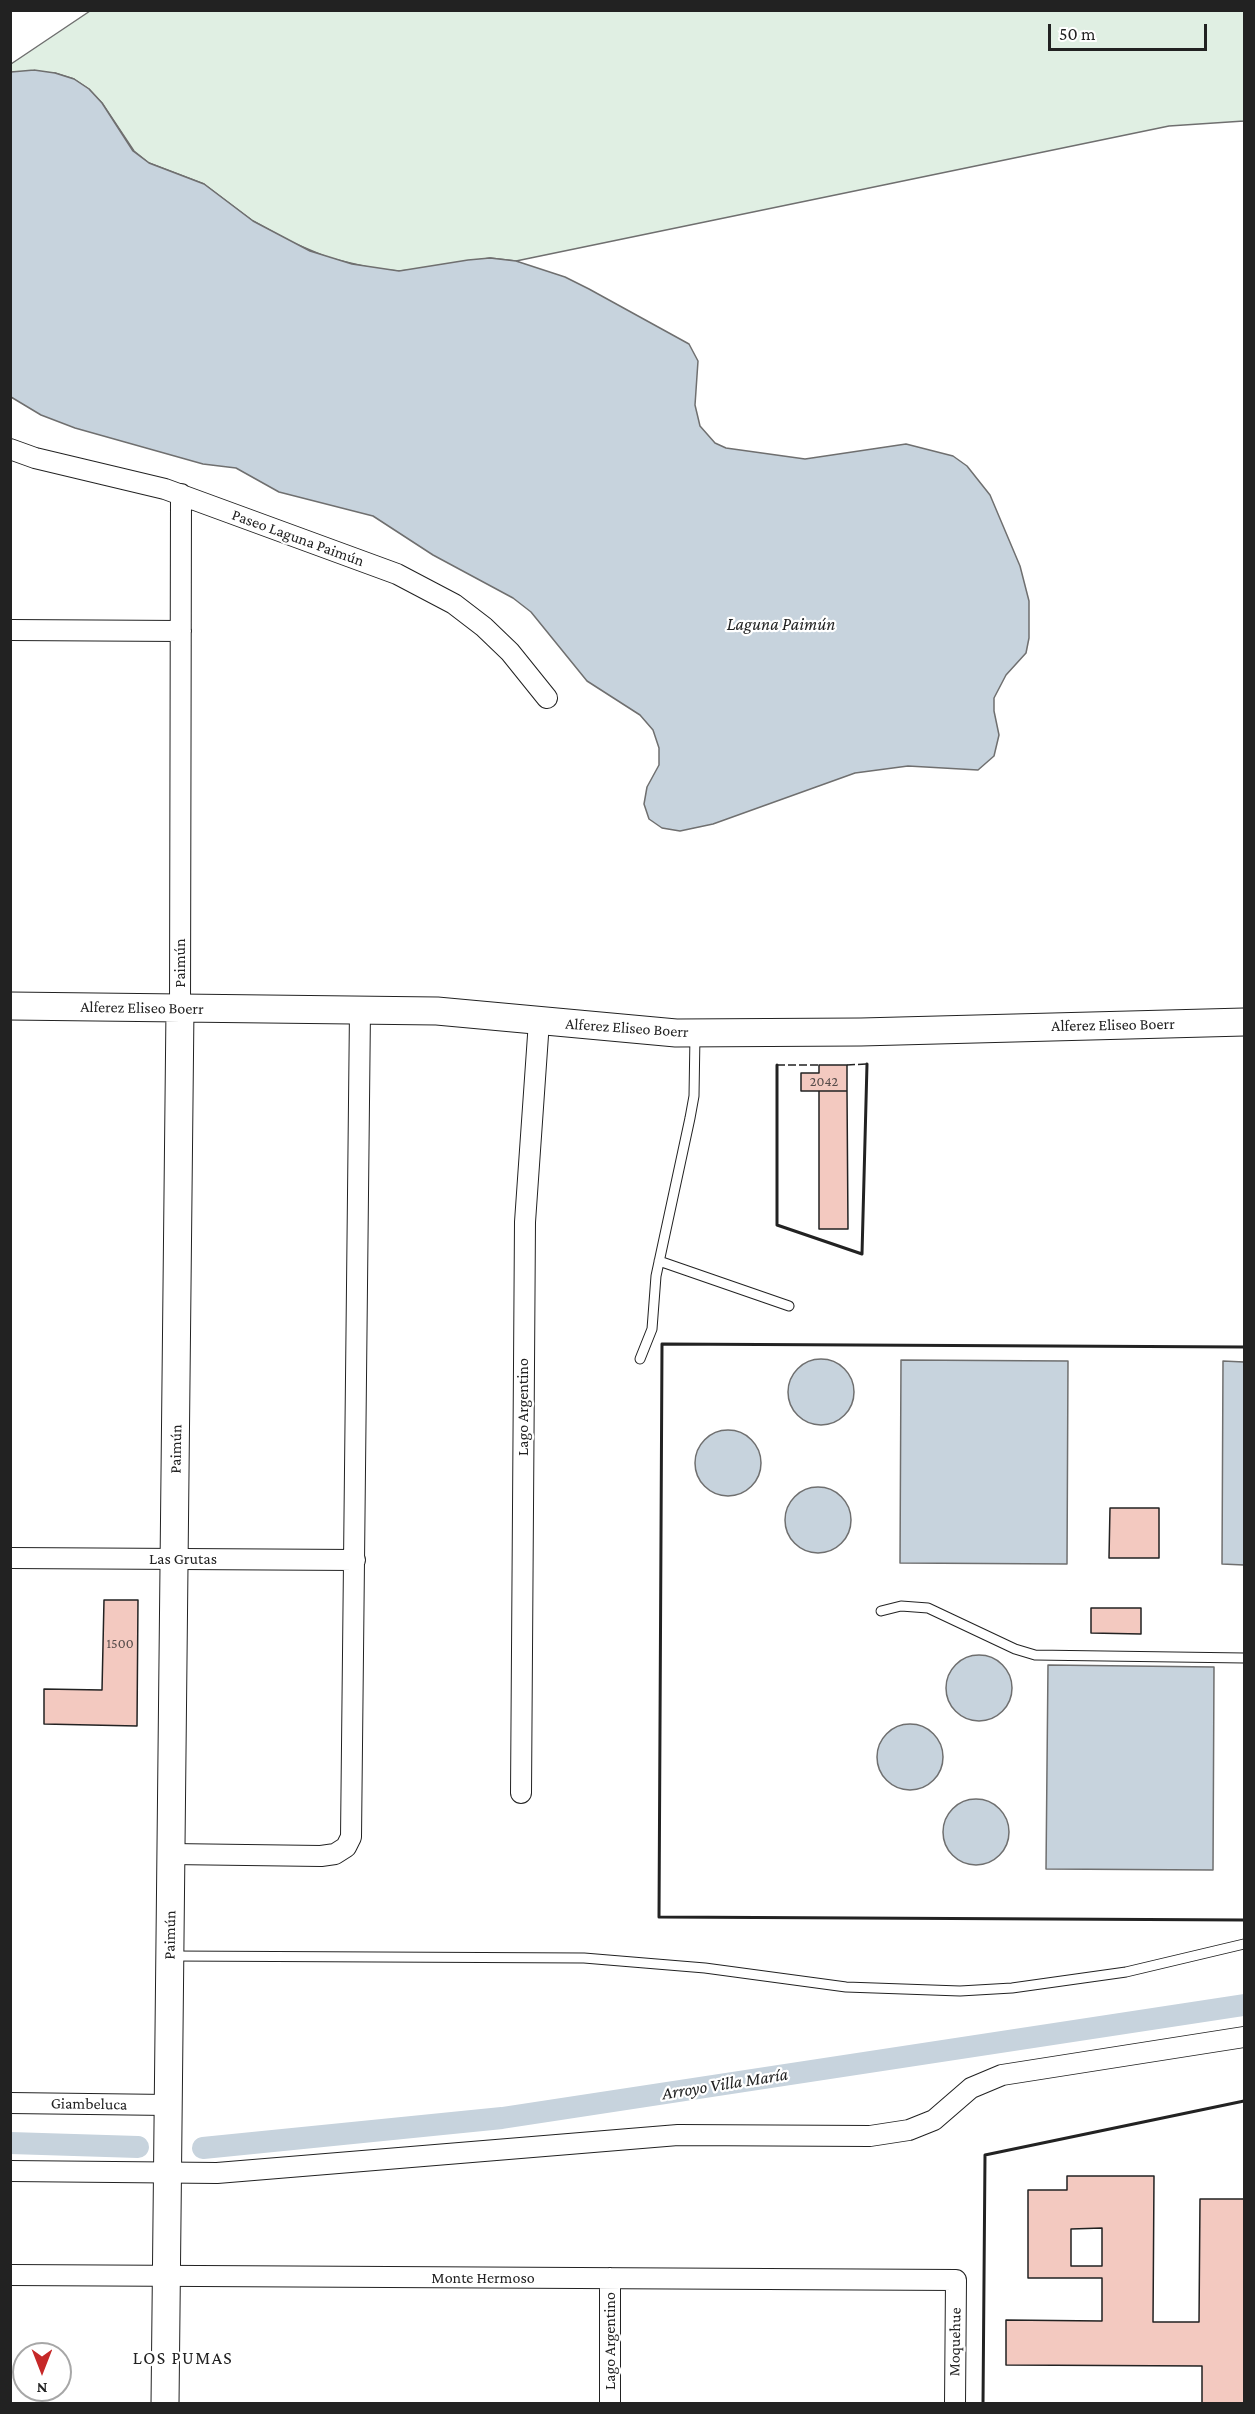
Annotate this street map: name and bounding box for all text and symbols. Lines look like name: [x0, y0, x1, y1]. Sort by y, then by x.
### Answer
scale bar: [1051, 12, 1210, 50]
text: 50 m: [1059, 24, 1096, 44]
street label: Paseo Laguna Paimún: [229, 505, 367, 571]
water label: Laguna Paimún: [727, 613, 835, 635]
street label: Paimún: [170, 938, 190, 988]
street label: Alferez Eliseo Boerr: [80, 997, 204, 1019]
street label: Alferez Eliseo Boerr: [565, 1014, 689, 1042]
street label: Alferez Eliseo Boerr: [1051, 1014, 1175, 1036]
house number: 2042: [810, 1074, 838, 1090]
street label: Lago Argentino: [513, 1358, 533, 1456]
street label: Paimún: [166, 1424, 186, 1474]
street label: Las Grutas: [149, 1549, 217, 1569]
house number: 1500: [106, 1636, 134, 1652]
street label: Paimún: [160, 1910, 180, 1960]
water label: Arroyo Villa María: [661, 2063, 789, 2105]
street label: Giambeluca: [51, 2094, 127, 2114]
street label: Monte Hermoso: [431, 2268, 535, 2288]
street label: Lago Argentino: [600, 2292, 620, 2390]
street label: Moquehue: [945, 2307, 965, 2377]
north arrow: [12, 2342, 72, 2402]
district label: LOS PUMAS: [133, 2347, 233, 2369]
text: N: [37, 2380, 47, 2397]

